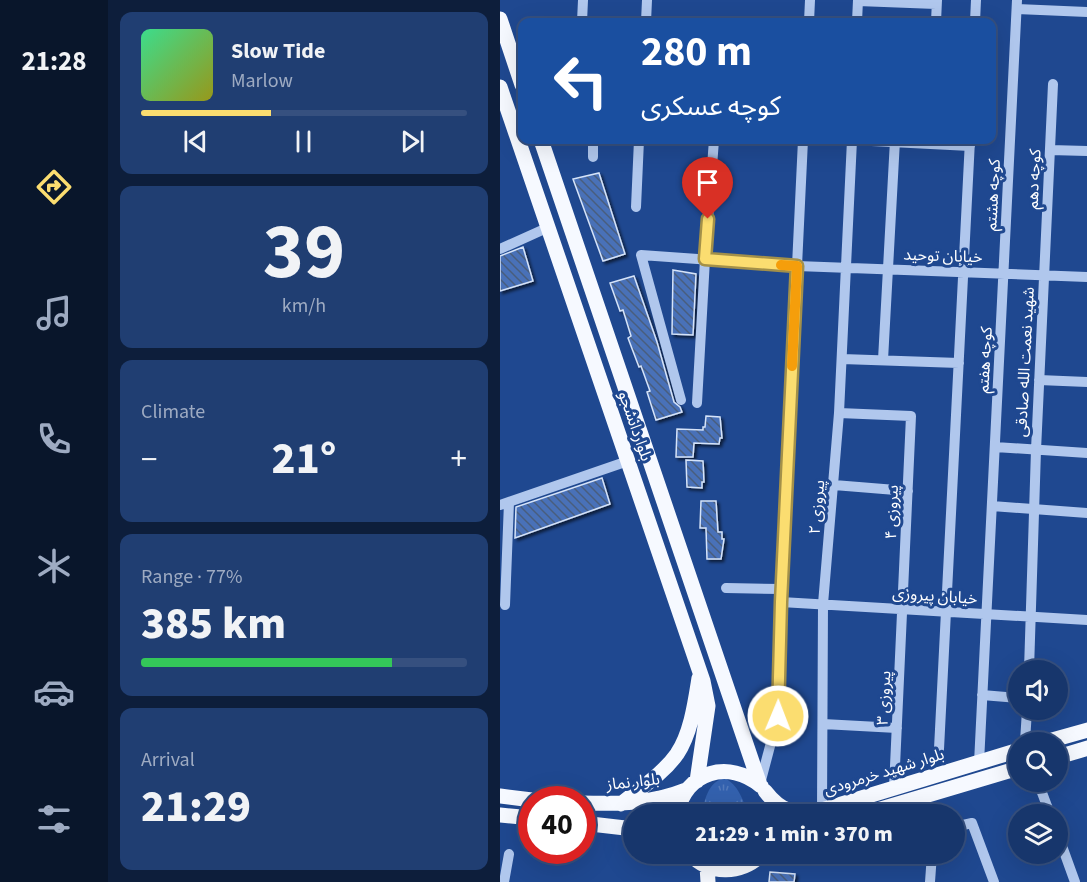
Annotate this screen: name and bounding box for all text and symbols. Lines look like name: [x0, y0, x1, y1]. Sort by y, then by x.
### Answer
text: 280 m: [641, 22, 752, 82]
text: Slow Tide: [231, 35, 325, 67]
text: 21:28: [21, 42, 87, 81]
icon: left: [542, 42, 620, 120]
text: Marlow: [231, 67, 293, 95]
text: کوچه عسکری: [641, 87, 781, 126]
icon: previous: [179, 125, 212, 158]
icon: pause: [287, 125, 320, 158]
icon: next: [396, 125, 429, 158]
street label: کوچه دهم: [1021, 148, 1048, 210]
pin: [682, 157, 733, 219]
street label: کوچه هشتم: [980, 158, 1007, 232]
icon: directions: [33, 166, 75, 208]
icon: arrive: [691, 166, 724, 199]
text: 39: [263, 197, 345, 308]
street label: خیابان توحید: [903, 244, 983, 268]
street label: شهید نعمت الله صادقی: [1010, 286, 1040, 438]
icon: music: [33, 292, 75, 334]
text: km/h: [282, 292, 326, 320]
street label: کوچه هفتم: [972, 326, 999, 394]
street label: بلواردانشجو: [613, 388, 657, 464]
text: Climate: [141, 398, 205, 426]
icon: phone: [33, 418, 75, 460]
text: 21°: [272, 427, 336, 491]
text: −: [141, 436, 157, 483]
text: +: [451, 436, 467, 483]
street label: پیروزی ۲: [804, 479, 830, 535]
street label: پیروزی ۴: [880, 484, 904, 540]
icon: climate: [33, 545, 75, 587]
text: Range · 77%: [141, 563, 242, 591]
street label: خیابان پیروزی: [892, 582, 978, 610]
text: 385 km: [141, 592, 286, 656]
map controls: [1008, 660, 1068, 864]
button: sound: [1008, 660, 1068, 720]
street label: پیروزی ۳: [872, 670, 896, 726]
icon: car: [33, 671, 75, 713]
position arrow: [746, 684, 810, 748]
button: search: [1008, 732, 1068, 792]
street label: بلوار شهید خرمرودی: [821, 743, 947, 801]
text: Arrival: [141, 746, 195, 774]
street label: بلوار نماز: [604, 768, 661, 796]
text: 21:29: [141, 775, 251, 839]
speed limit sign: 40: [518, 786, 596, 864]
icon: filters: [33, 798, 75, 840]
button: layers: [1008, 804, 1068, 864]
text: 21:29 · 1 min · 370 m: [695, 818, 893, 850]

